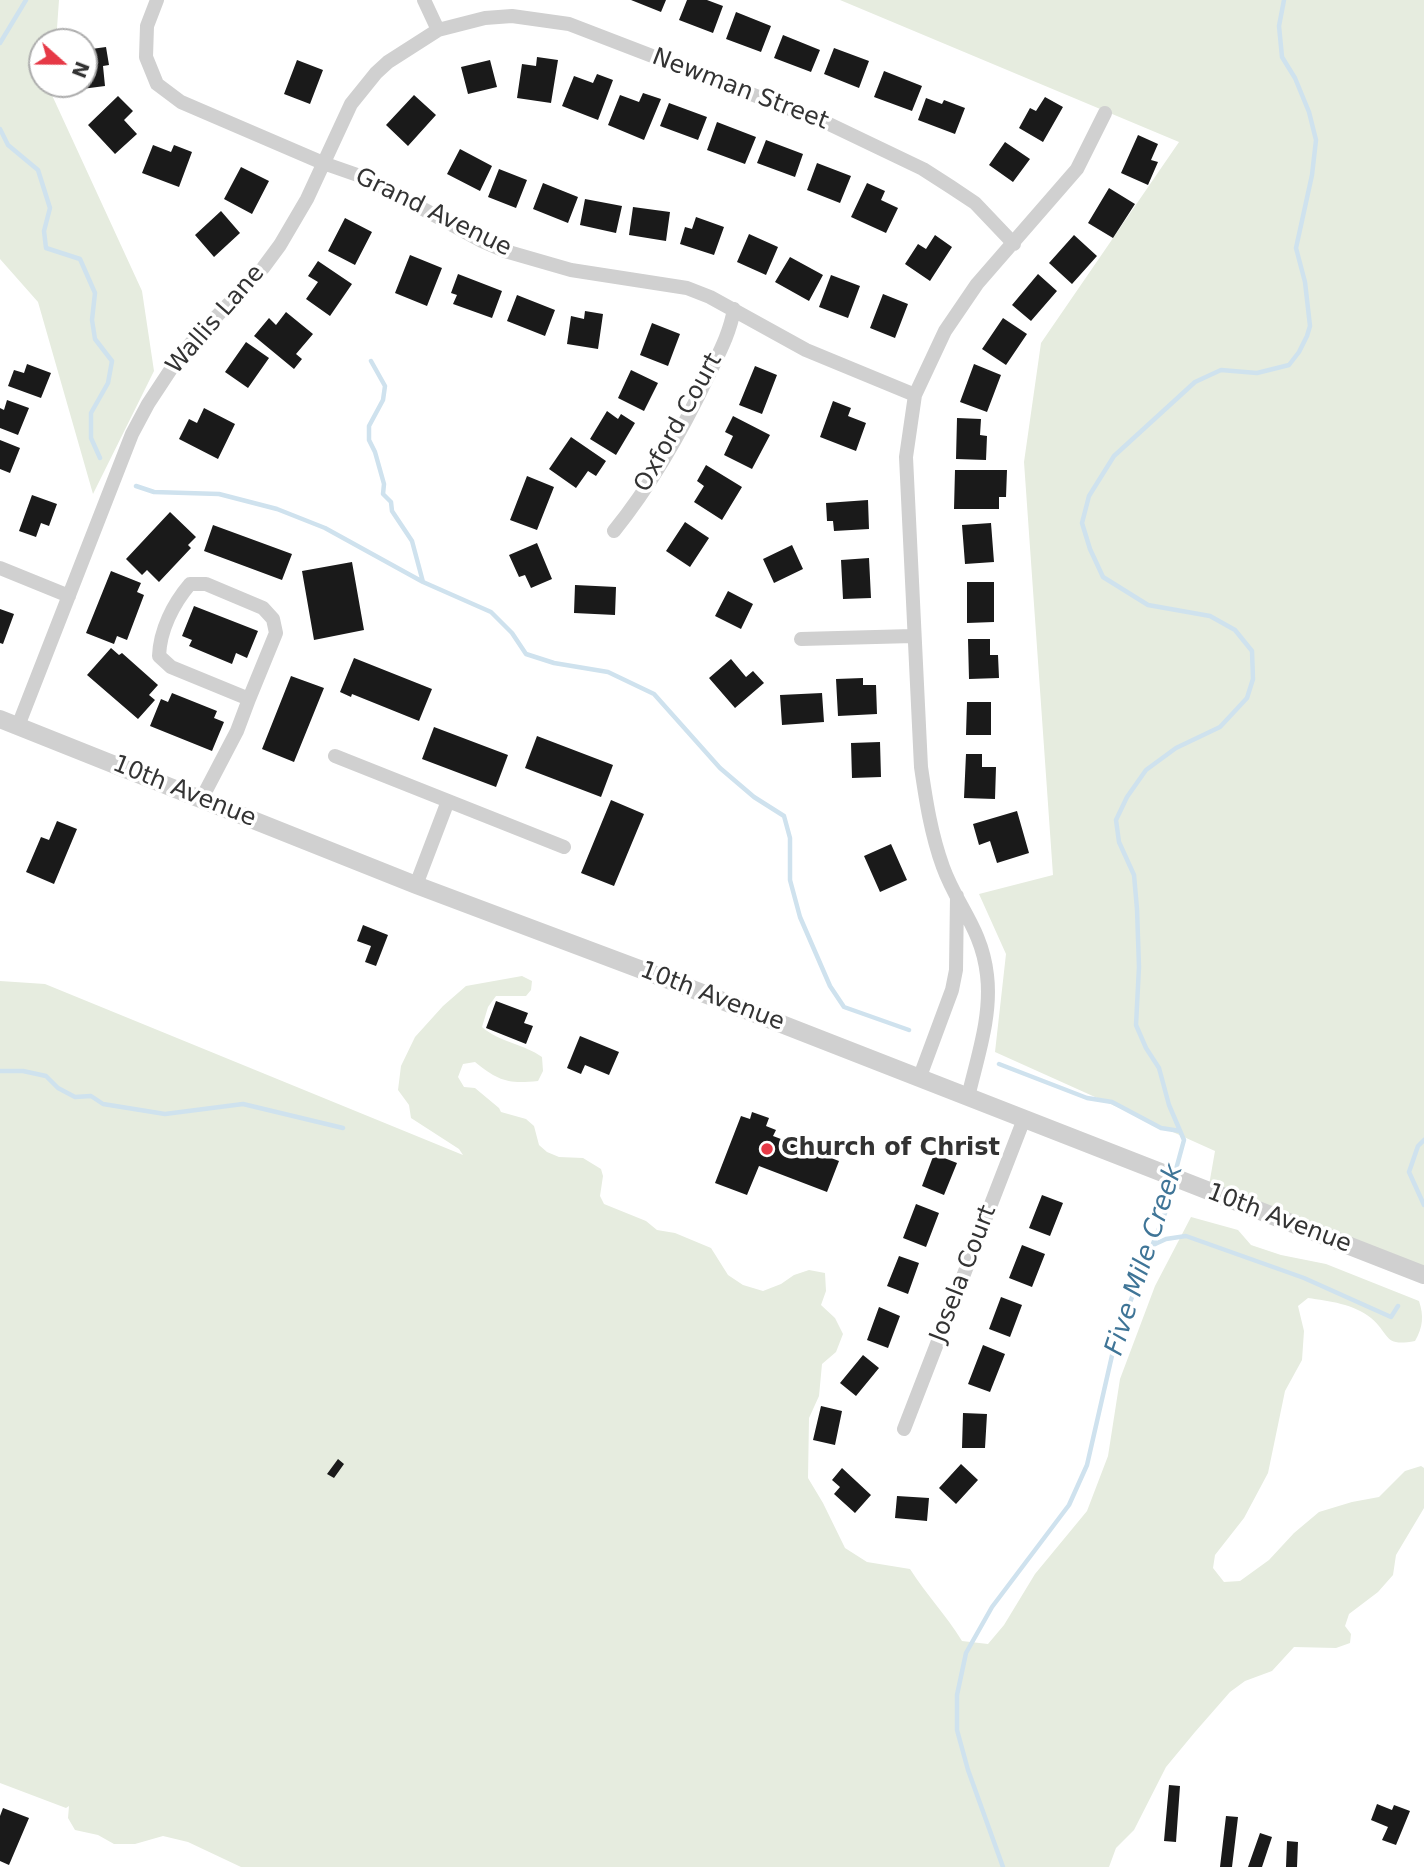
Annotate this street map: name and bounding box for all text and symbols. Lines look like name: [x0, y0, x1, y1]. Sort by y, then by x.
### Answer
north arrow: [28, 28, 98, 98]
street label: Newman Street: [648, 43, 832, 137]
text: N: [68, 58, 94, 81]
street label: Grand Avenue: [350, 163, 516, 263]
street label: Wallis Lane: [161, 260, 271, 380]
street label: Oxford Court: [629, 348, 729, 498]
street label: 10th Avenue: [108, 750, 260, 834]
street label: 10th Avenue: [636, 956, 788, 1038]
place label: Church of Christ: [781, 1135, 1000, 1163]
marker: Church of Christ: [759, 1141, 775, 1157]
water label: Five Mile Creek: [1099, 1161, 1191, 1359]
street label: 10th Avenue: [1203, 1178, 1355, 1260]
street label: Josela Court: [925, 1202, 1003, 1346]

